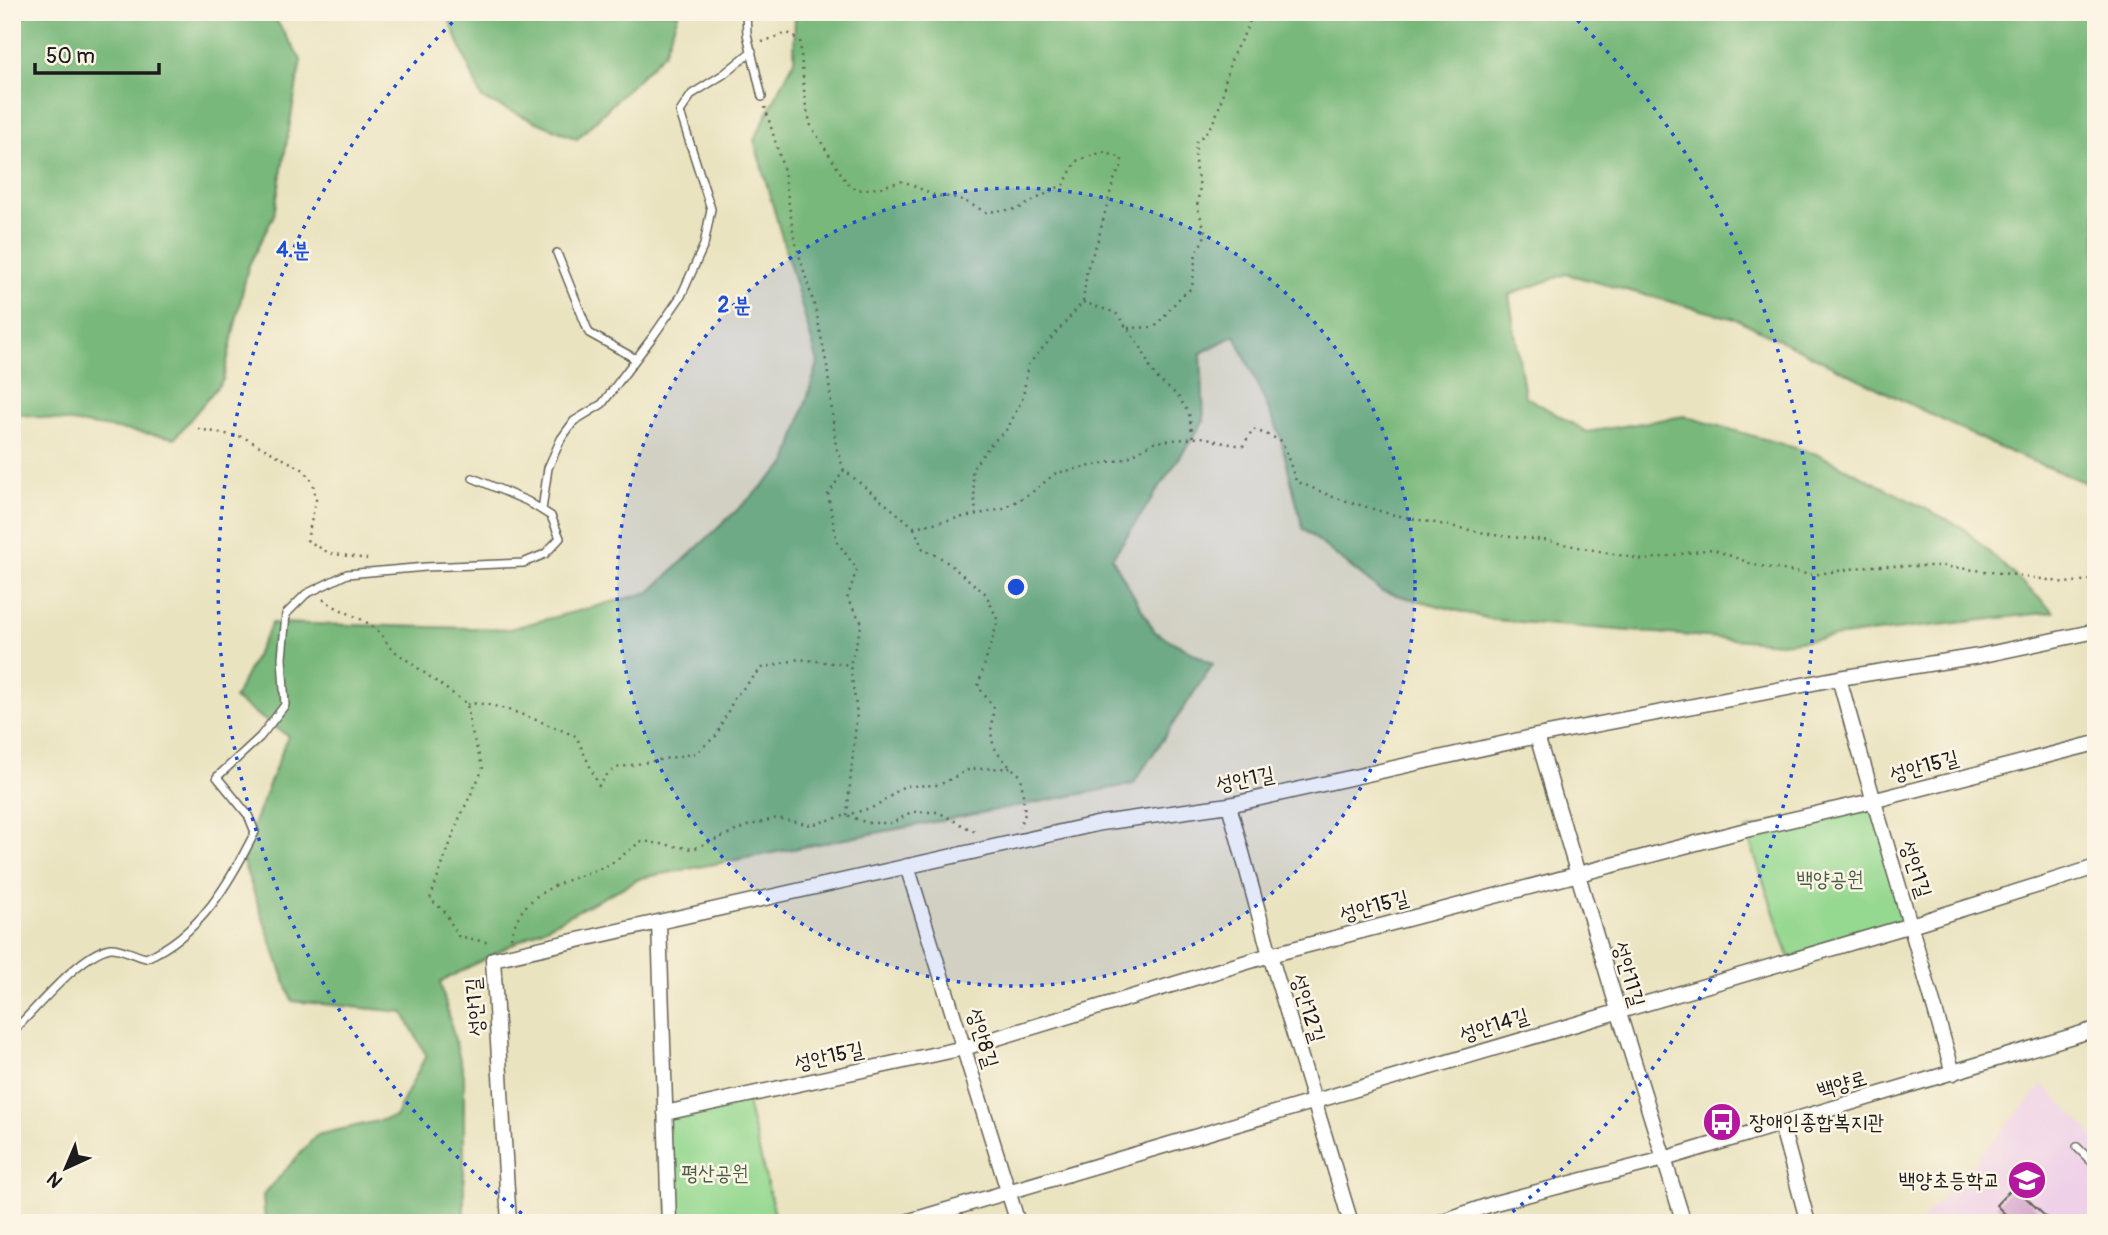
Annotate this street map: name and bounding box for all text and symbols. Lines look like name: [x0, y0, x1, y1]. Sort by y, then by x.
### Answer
scale bar: [35, 32, 159, 76]
text: 50 m: [46, 43, 95, 70]
text: 4 분: [276, 237, 310, 264]
text: 2 분: [717, 292, 751, 319]
centre of rings: [1004, 575, 1028, 599]
street label: 성안15길: [1887, 744, 1962, 789]
street label: 성안1길: [1214, 761, 1277, 798]
street label: 성안1길: [1894, 837, 1937, 901]
park label: 백양공원: [1796, 866, 1864, 893]
street label: 성안15길: [1337, 884, 1412, 929]
street label: 성안11길: [1606, 938, 1651, 1010]
street label: 성안12길: [1284, 970, 1331, 1046]
street label: 성안1길: [460, 977, 491, 1037]
street label: 성안14길: [1456, 1002, 1532, 1049]
street label: 성안8길: [961, 1005, 1004, 1071]
street label: 성안15길: [792, 1036, 866, 1077]
street label: 백양로: [1814, 1065, 1870, 1104]
bus stop icon: 장애인종합복지관: [1701, 1101, 1743, 1143]
place label: 장애인종합복지관: [1749, 1109, 1884, 1136]
north arrow: [32, 1134, 102, 1204]
school or university icon: 백양초등학교: [2006, 1159, 2048, 1201]
park label: 평산공원: [681, 1160, 749, 1187]
text: N: [42, 1166, 68, 1193]
place label: 백양초등학교: [1899, 1167, 2000, 1194]

